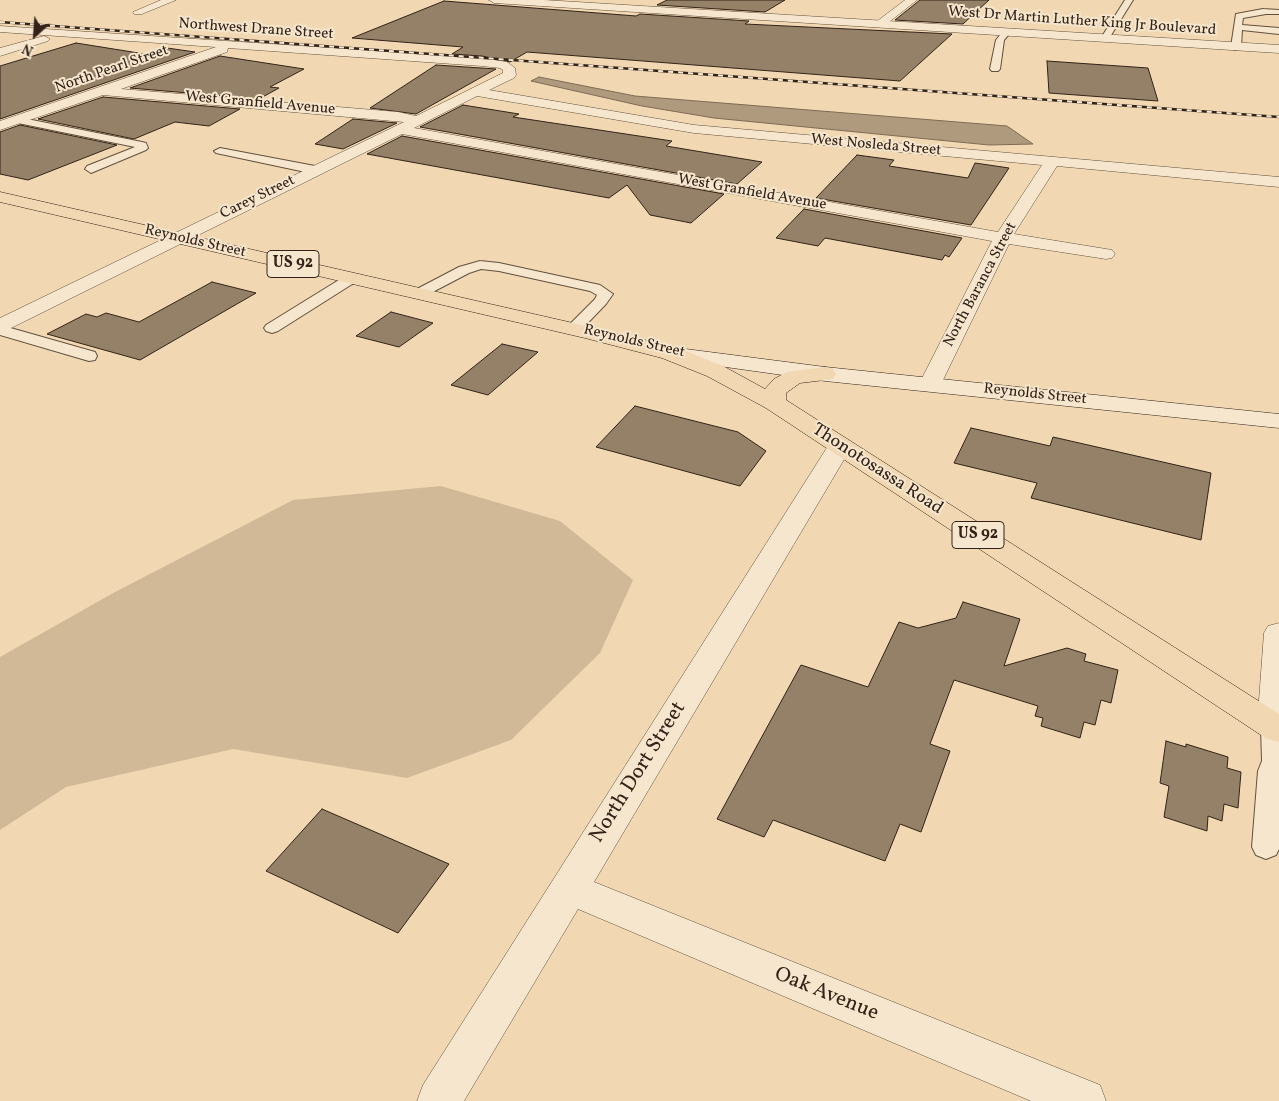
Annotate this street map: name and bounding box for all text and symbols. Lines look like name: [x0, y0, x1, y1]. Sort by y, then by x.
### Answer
street label: West Dr Martin Luther King Jr Boulevard: [947, 4, 1217, 40]
north arrow: [10, 10, 60, 60]
street label: Northwest Drane Street: [178, 16, 334, 44]
text: N: [19, 38, 37, 60]
street label: North Pearl Street: [53, 42, 171, 98]
street label: West Granfield Avenue: [184, 88, 336, 120]
street label: West Nosleda Street: [810, 131, 942, 161]
street label: West Granfield Avenue: [676, 171, 828, 215]
street label: Carey Street: [218, 172, 298, 224]
street label: North Baranca Street: [941, 220, 1021, 350]
street label: Reynolds Street: [143, 222, 247, 262]
road number: US 92: [267, 250, 319, 278]
street label: Reynolds Street: [582, 322, 686, 362]
street label: Reynolds Street: [983, 381, 1087, 409]
street label: Thonotosassa Road: [807, 420, 947, 520]
road number: US 92: [952, 522, 1004, 548]
street label: North Dort Street: [586, 698, 692, 848]
street label: Oak Avenue: [770, 963, 882, 1027]

